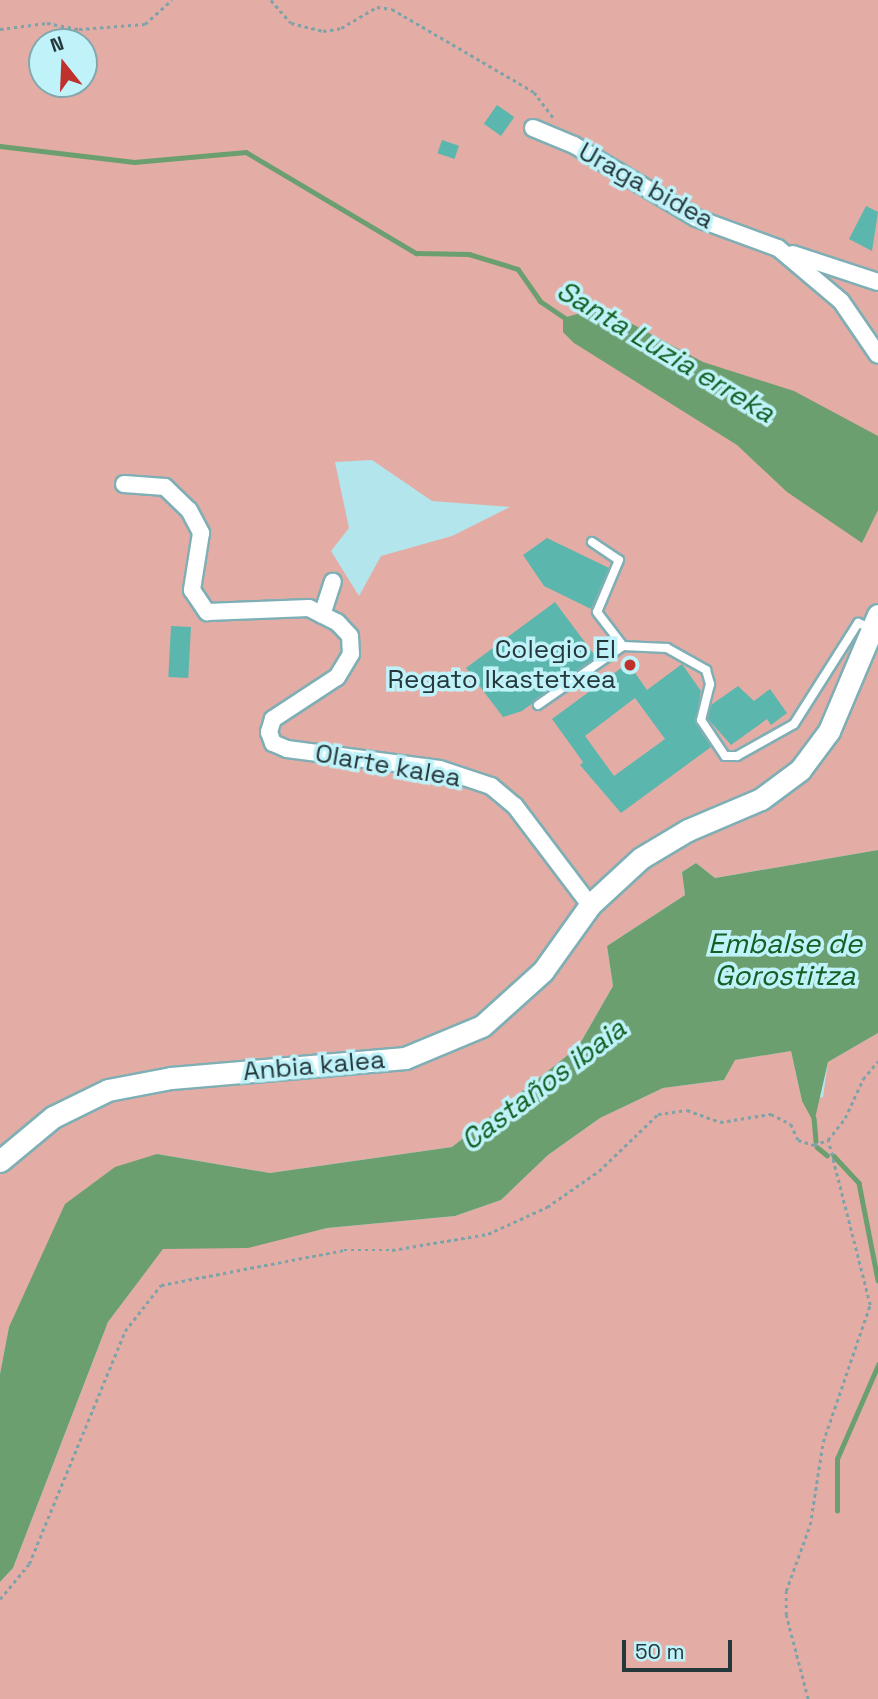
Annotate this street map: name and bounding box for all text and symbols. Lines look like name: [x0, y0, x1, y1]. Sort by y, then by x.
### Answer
north arrow: [28, 28, 98, 98]
text: N: [47, 31, 67, 58]
street label: Uraga bidea: [573, 136, 719, 236]
water label: Santa Luzia erreka: [551, 273, 781, 429]
place label: Colegio El Regato Ikastetxea: [388, 634, 616, 696]
marker: Colegio El Regato Ikastetxea: [622, 657, 638, 673]
street label: Olarte kalea: [313, 738, 463, 794]
water label: Embalse de Gorostitza: [708, 926, 862, 992]
water label: Castaños ibaia: [454, 1011, 632, 1157]
street label: Anbia kalea: [242, 1044, 386, 1088]
scale bar: [626, 1626, 736, 1670]
text: 50 m: [635, 1638, 685, 1665]

